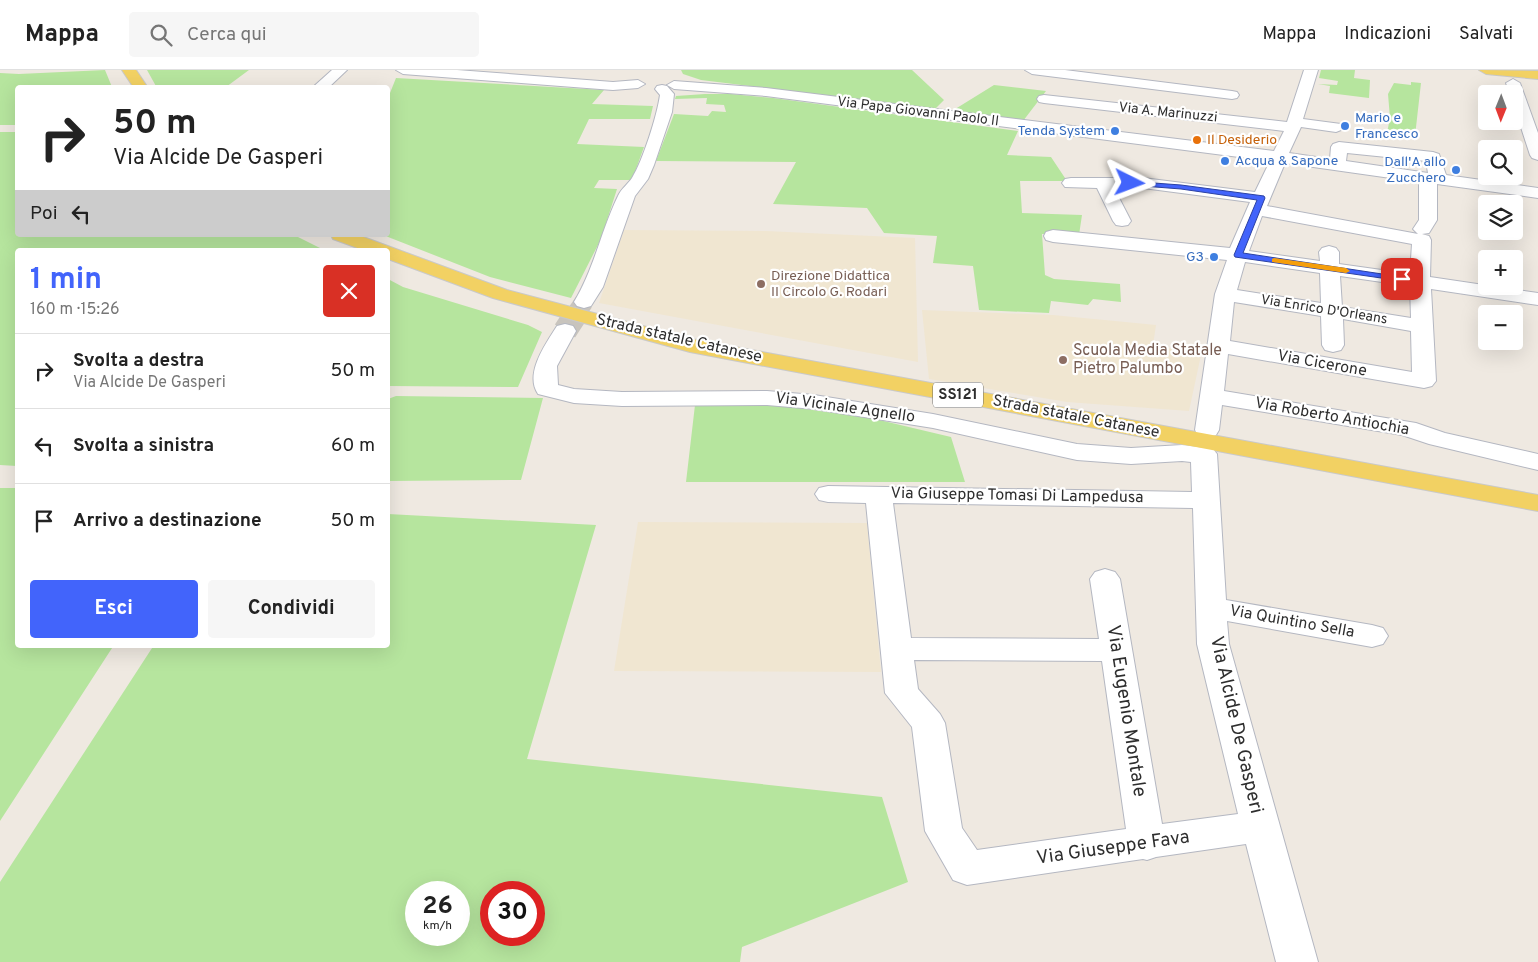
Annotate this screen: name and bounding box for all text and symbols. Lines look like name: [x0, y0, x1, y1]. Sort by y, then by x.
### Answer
search box: [129, 12, 479, 57]
text: Mappa: [25, 20, 99, 50]
icon: search: [147, 21, 175, 49]
text: Cerca qui: [187, 23, 267, 47]
text: Mappa: [1263, 23, 1316, 46]
text: Indicazioni: [1344, 23, 1431, 46]
text: Salvati: [1459, 23, 1513, 46]
north arrow: [1478, 85, 1522, 130]
map controls: [1478, 85, 1523, 350]
street label: Via Papa Giovanni Paolo II: [836, 94, 1000, 130]
street label: Via A. Marinuzzi: [1118, 99, 1218, 127]
text: 50 m: [113, 102, 197, 146]
icon: right: [30, 105, 95, 170]
place label: Mario e Francesco: [1355, 110, 1419, 143]
marker: Mario e Francesco: [1339, 120, 1351, 132]
place label: Tenda System: [1017, 123, 1105, 140]
marker: Tenda System: [1109, 125, 1121, 137]
place label: Il Desiderio: [1207, 132, 1277, 149]
marker: Il Desiderio: [1191, 134, 1203, 146]
button: search: [1478, 140, 1523, 185]
text: Via Alcide De Gasperi: [113, 145, 323, 172]
place label: Acqua & Sapone: [1235, 153, 1338, 170]
place label: Dall'A allo Zucchero: [1384, 154, 1446, 187]
marker: Acqua & Sapone: [1219, 155, 1231, 167]
position arrow: [1103, 156, 1155, 208]
marker: Dall'A allo Zucchero: [1450, 164, 1462, 176]
button: layers: [1478, 195, 1523, 240]
icon: left: [67, 200, 95, 228]
text: Poi: [30, 202, 57, 226]
place label: G3: [1186, 249, 1204, 266]
button: +: [1478, 250, 1523, 295]
marker: G3: [1208, 251, 1220, 263]
pin: [1381, 258, 1423, 300]
text: 1 min: [30, 262, 102, 299]
button: close: [323, 265, 375, 317]
icon: arrive: [1388, 265, 1416, 293]
place label: Direzione Didattica II Circolo G. Rodari: [771, 268, 890, 301]
marker: Direzione Didattica II Circolo G. Rodari: [755, 278, 767, 290]
street label: Via Enrico D'Orleans: [1259, 292, 1389, 328]
text: 160 m · 15:26: [30, 300, 119, 320]
button: −: [1478, 305, 1523, 350]
street label: Strada statale Catanese: [594, 310, 764, 368]
place label: Scuola Media Statale Pietro Palumbo: [1073, 341, 1222, 379]
street label: Via Cicerone: [1276, 346, 1368, 382]
text: Svolta a destra: [73, 349, 204, 373]
marker: Scuola Media Statale Pietro Palumbo: [1057, 354, 1069, 366]
icon: right: [30, 357, 58, 385]
text: 50 m: [330, 359, 375, 383]
text: Via Alcide De Gasperi: [73, 373, 226, 393]
road number: SS121: [933, 382, 983, 408]
street label: Via Vicinale Agnello: [774, 388, 916, 428]
street label: Strada statale Catanese: [991, 391, 1161, 443]
street label: Via Roberto Antiochia: [1253, 394, 1411, 440]
icon: left: [30, 432, 58, 460]
text: Svolta a sinistra: [73, 434, 214, 458]
text: 60 m: [331, 434, 375, 458]
street label: Via Giuseppe Tomasi Di Lampedusa: [890, 484, 1144, 508]
icon: arrive: [30, 507, 58, 535]
text: Arrivo a destinazione: [73, 509, 262, 533]
text: 50 m: [330, 509, 375, 533]
button: Esci: [30, 580, 198, 638]
button: Condividi: [208, 580, 375, 638]
street label: Via Quintino Sella: [1228, 601, 1356, 643]
street label: Via Eugenio Montale: [1101, 623, 1151, 799]
street label: Via Alcide De Gasperi: [1204, 634, 1268, 816]
street label: Via Giuseppe Fava: [1035, 825, 1191, 871]
speed limit sign: 30: [480, 881, 545, 946]
text: 26: [422, 891, 453, 923]
text: km/h: [423, 918, 452, 934]

